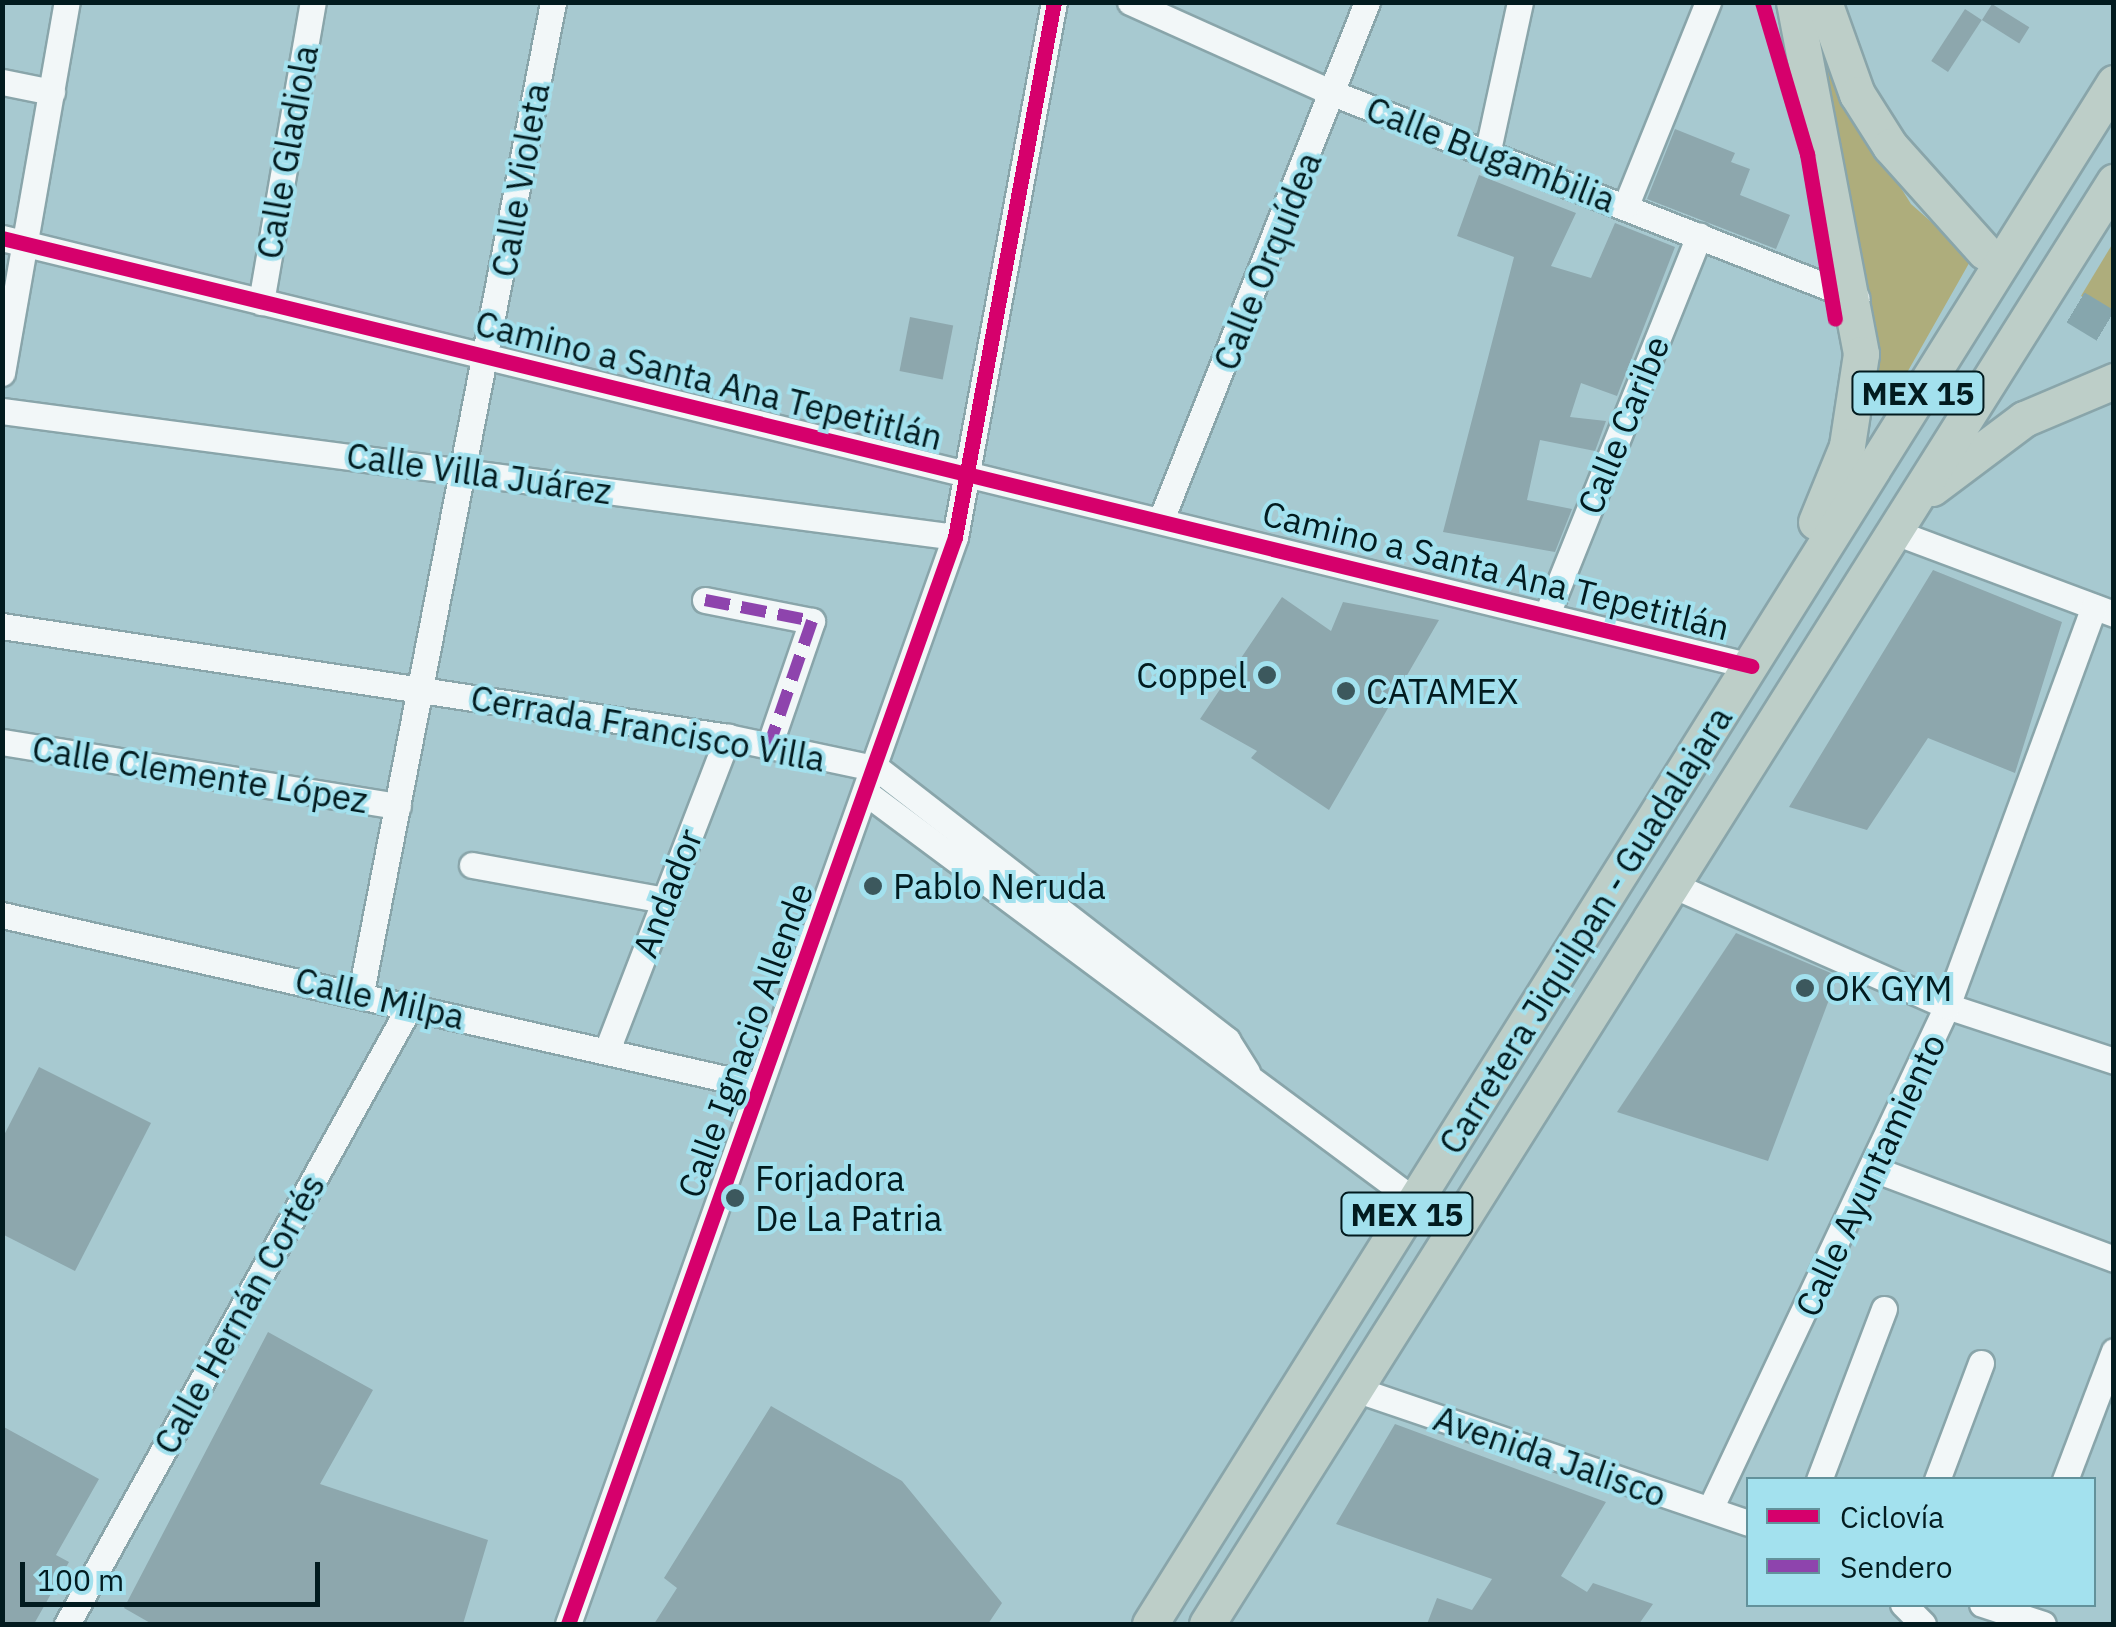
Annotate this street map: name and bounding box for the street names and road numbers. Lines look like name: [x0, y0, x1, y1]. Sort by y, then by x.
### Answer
street label: Calle Gladiola: [248, 42, 326, 262]
street label: Calle Violeta: [482, 80, 558, 280]
street label: Calle Bugambilia: [1361, 87, 1621, 221]
street label: Calle Orquídea: [1204, 146, 1330, 376]
street label: Camino a Santa Ana Tepetitlán: [471, 302, 947, 458]
street label: Calle Caribe: [1568, 330, 1678, 520]
road number: MEX 15: [1850, 366, 1986, 420]
street label: Calle Villa Juárez: [344, 434, 614, 512]
street label: Camino a Santa Ana Tepetitlán: [1258, 492, 1734, 648]
street label: Cerrada Francisco Villa: [468, 676, 828, 780]
street label: Carretera Jiquilpan - Guadalajara: [1430, 699, 1740, 1161]
street label: Calle Clemente López: [29, 727, 371, 821]
street label: Andador: [623, 823, 711, 963]
street label: Calle Ignacio Allende: [669, 877, 821, 1203]
street label: Calle Milpa: [291, 958, 469, 1038]
street label: Calle Ayuntamiento: [1786, 1027, 1954, 1323]
street label: Calle Hernán Cortés: [145, 1167, 333, 1461]
road number: MEX 15: [1340, 1187, 1474, 1241]
street label: Avenida Jalisco: [1428, 1397, 1672, 1515]

